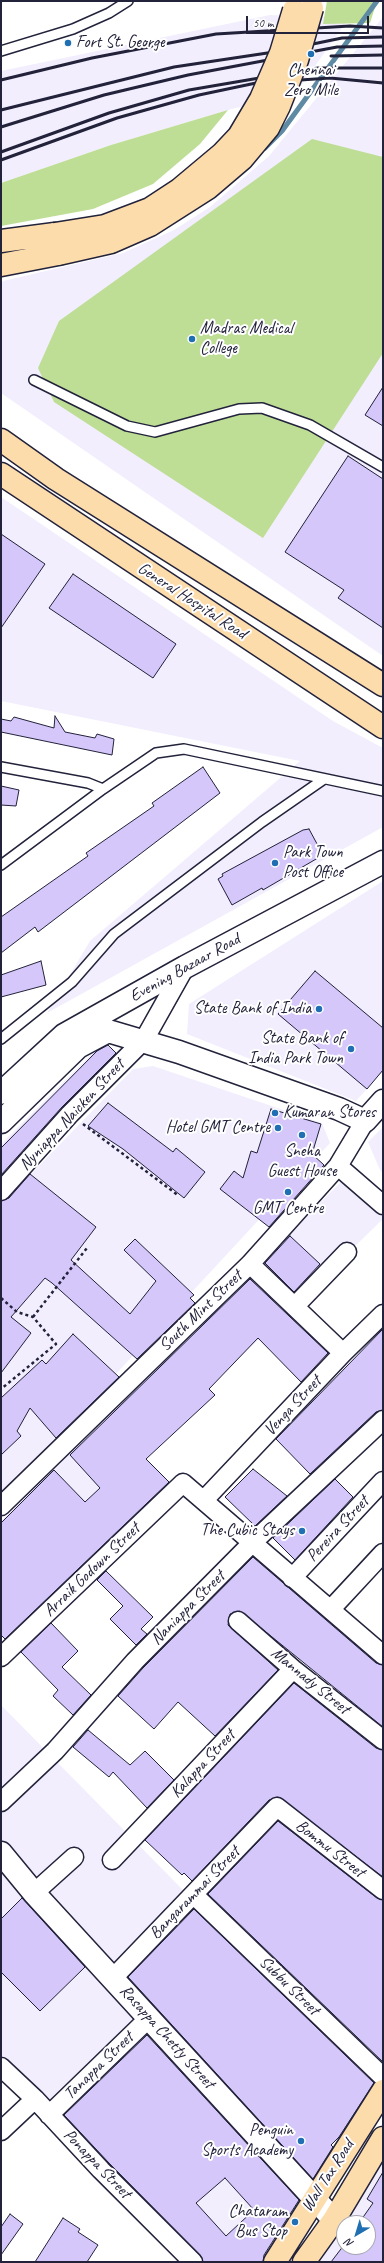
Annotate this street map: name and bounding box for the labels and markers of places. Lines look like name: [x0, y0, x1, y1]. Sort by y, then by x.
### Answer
place label: Fort St. George: [76, 33, 164, 53]
marker: Fort St. George: [63, 38, 73, 48]
marker: Chennai Zero Mile: [306, 49, 316, 59]
place label: Chennai Zero Mile: [284, 61, 338, 101]
place label: Madras Medical College: [200, 319, 293, 359]
marker: Madras Medical College: [187, 334, 197, 344]
place label: Park Town Post Office: [283, 843, 343, 883]
marker: Park Town Post Office: [270, 858, 280, 868]
place label: State Bank of India: [194, 999, 311, 1019]
marker: State Bank of India: [314, 1004, 324, 1014]
place label: State Bank of India Park Town: [248, 1029, 343, 1069]
marker: State Bank of India Park Town: [346, 1044, 356, 1054]
place label: Kumaran Stores: [283, 1103, 376, 1123]
marker: Kumaran Stores: [270, 1108, 280, 1118]
place label: Hotel GMT Centre: [166, 1118, 270, 1138]
marker: Hotel GMT Centre: [273, 1123, 283, 1133]
marker: Sneha Guest House: [297, 1130, 307, 1140]
place label: Sneha Guest House: [268, 1142, 336, 1182]
marker: GMT Centre: [283, 1187, 293, 1197]
place label: GMT Centre: [253, 1199, 323, 1219]
place label: The Cubic Stays: [200, 1521, 294, 1541]
marker: The Cubic Stays: [297, 1526, 307, 1536]
place label: Penguin Sports Academy: [201, 2121, 293, 2161]
marker: Penguin Sports Academy: [296, 2136, 306, 2146]
place label: Chataram Bus Stop: [229, 2202, 287, 2242]
marker: Chataram Bus Stop: [290, 2217, 300, 2227]

